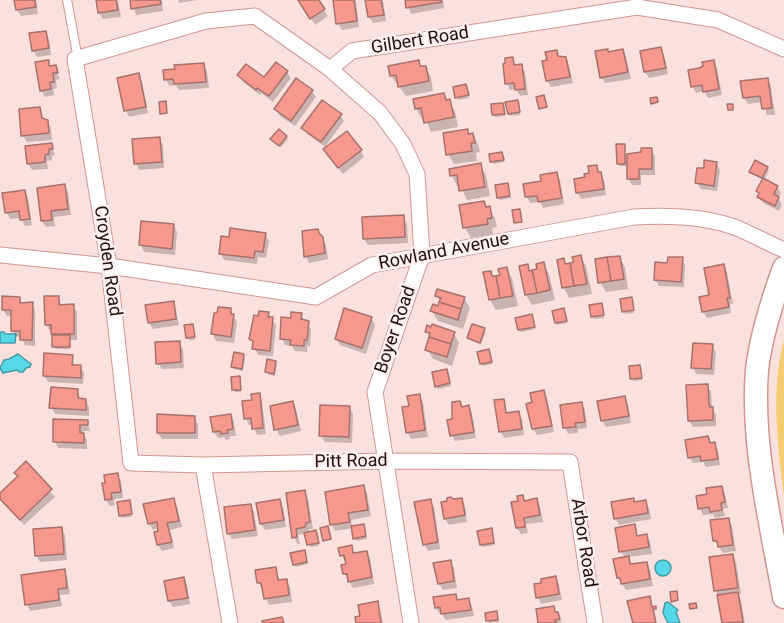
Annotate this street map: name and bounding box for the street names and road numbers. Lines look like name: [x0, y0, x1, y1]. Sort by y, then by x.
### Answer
street label: Gilbert Road: [369, 23, 471, 59]
street label: Croyden Road: [89, 204, 125, 318]
street label: Rowland Avenue: [377, 229, 511, 275]
street label: Boyer Road: [371, 283, 421, 377]
street label: Pitt Road: [314, 451, 388, 473]
street label: Arbor Road: [565, 497, 601, 589]

